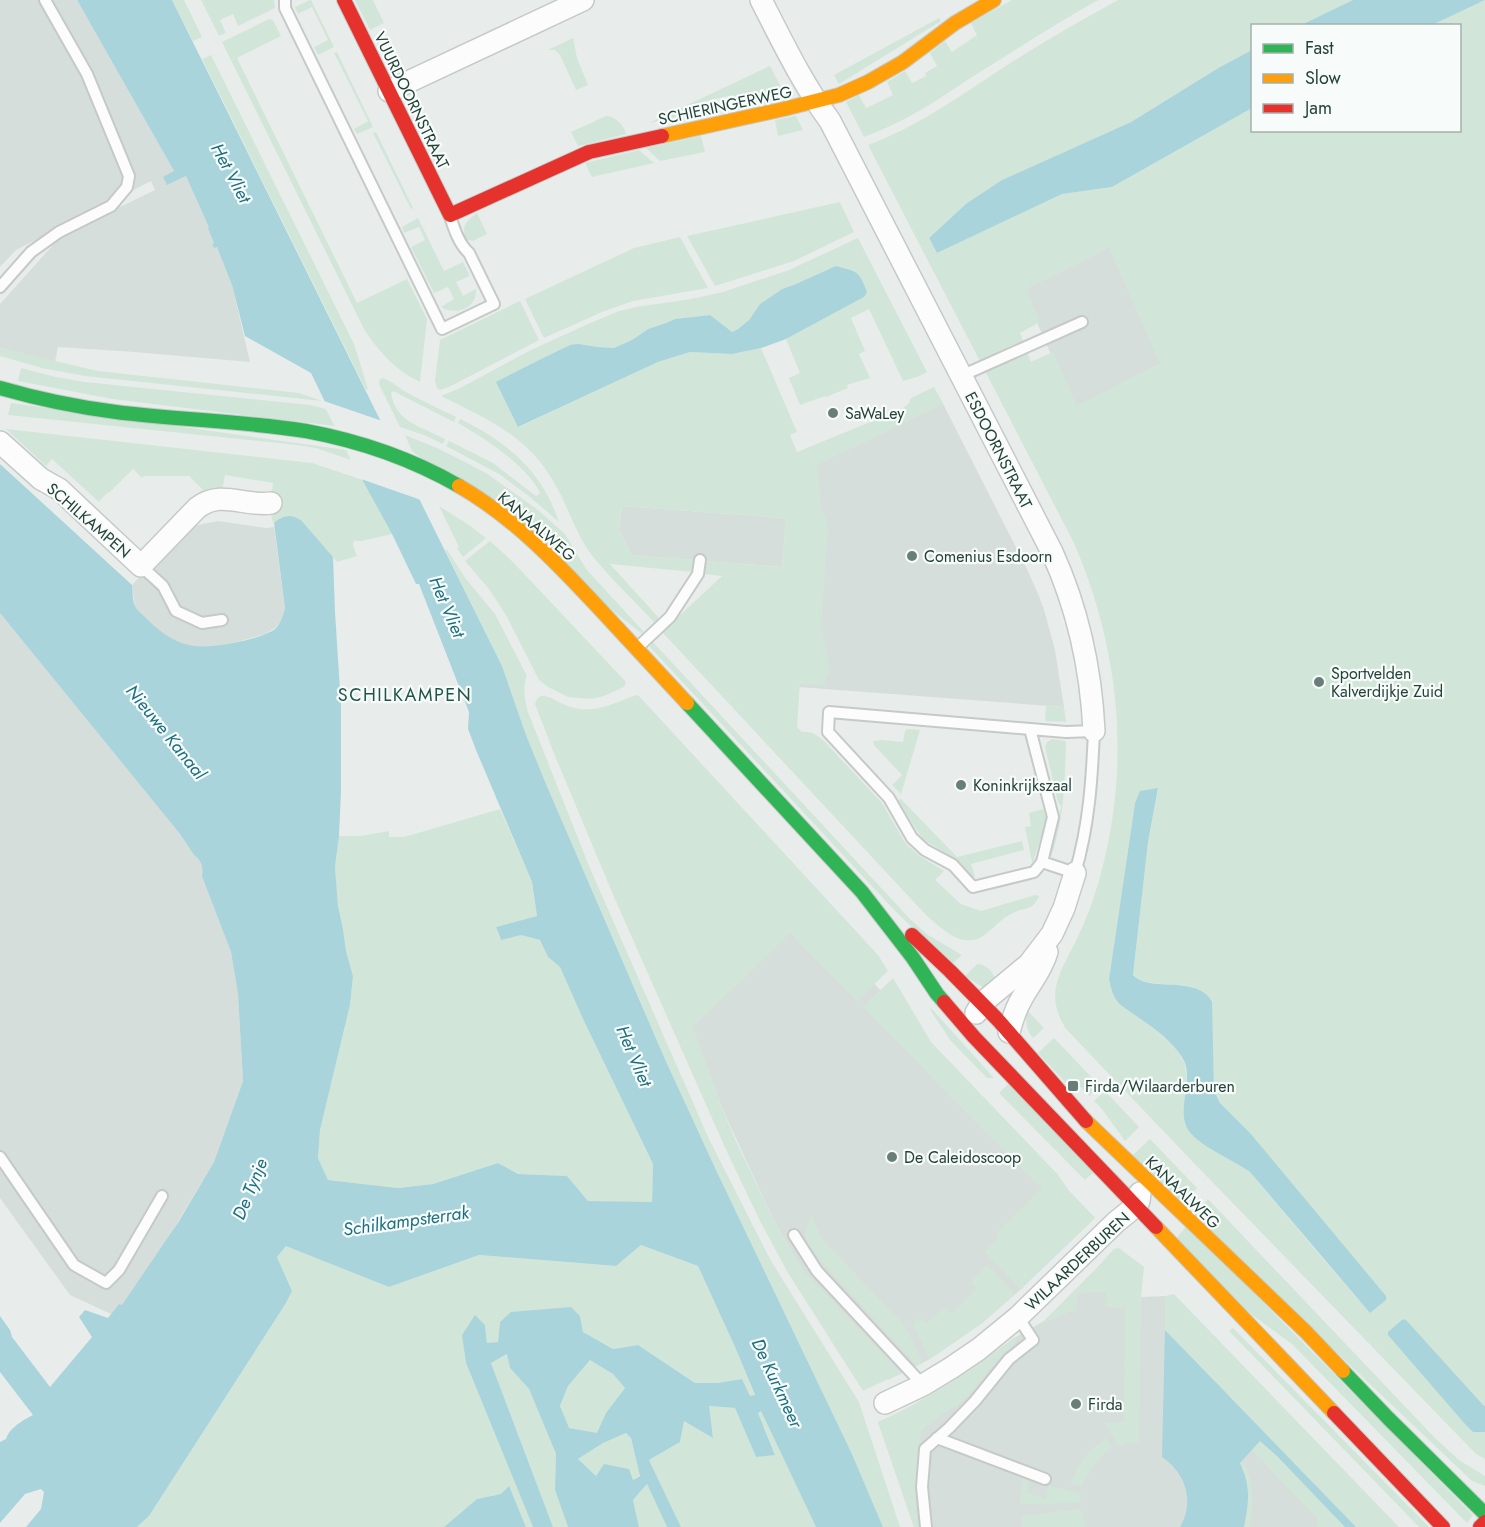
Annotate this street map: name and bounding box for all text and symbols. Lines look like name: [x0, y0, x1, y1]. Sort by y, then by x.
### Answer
legend: [1251, 24, 1461, 132]
street label: VUURDOORNSTRAAT: [368, 28, 455, 173]
text: Fast: [1305, 35, 1334, 61]
text: Slow: [1305, 65, 1342, 91]
street label: SCHIERINGERWEG: [656, 80, 794, 131]
text: Jam: [1303, 95, 1332, 121]
water label: Het Vliet: [204, 138, 258, 209]
street label: ESDOORNSTRAAT: [959, 388, 1038, 513]
place label: SaWaLey: [845, 402, 905, 425]
marker: SaWaLey: [826, 406, 840, 420]
street label: SCHILKAMPEN: [42, 477, 136, 563]
street label: KANAALWEG: [493, 486, 581, 567]
place label: Comenius Esdoorn: [924, 545, 1052, 568]
marker: Comenius Esdoorn: [905, 549, 919, 563]
water label: Het Vliet: [422, 572, 472, 643]
place label: Sportvelden Kalverdijkje Zuid: [1331, 662, 1443, 703]
marker: Sportvelden Kalverdijkje Zuid: [1312, 675, 1326, 689]
water label: Nieuwe Kanaal: [120, 679, 213, 786]
district label: SCHILKAMPEN: [338, 682, 472, 708]
place label: Koninkrijkszaal: [973, 774, 1072, 797]
marker: Koninkrijkszaal: [954, 778, 968, 792]
water label: Het Vliet: [609, 1021, 659, 1092]
place label: Firda/Wilaarderburen: [1085, 1075, 1235, 1098]
marker: Firda/Wilaarderburen: [1066, 1079, 1080, 1093]
place label: De Caleidoscoop: [904, 1146, 1021, 1169]
marker: De Caleidoscoop: [885, 1150, 899, 1164]
street label: KANAALWEG: [1140, 1151, 1225, 1234]
water label: De Tynje: [226, 1154, 274, 1224]
water label: Schilkampsterrak: [341, 1199, 472, 1243]
street label: WILAARDERBUREN: [1020, 1207, 1135, 1316]
water label: De Kurkmeer: [745, 1334, 810, 1433]
place label: Firda: [1088, 1393, 1122, 1416]
marker: Firda: [1069, 1397, 1083, 1411]

